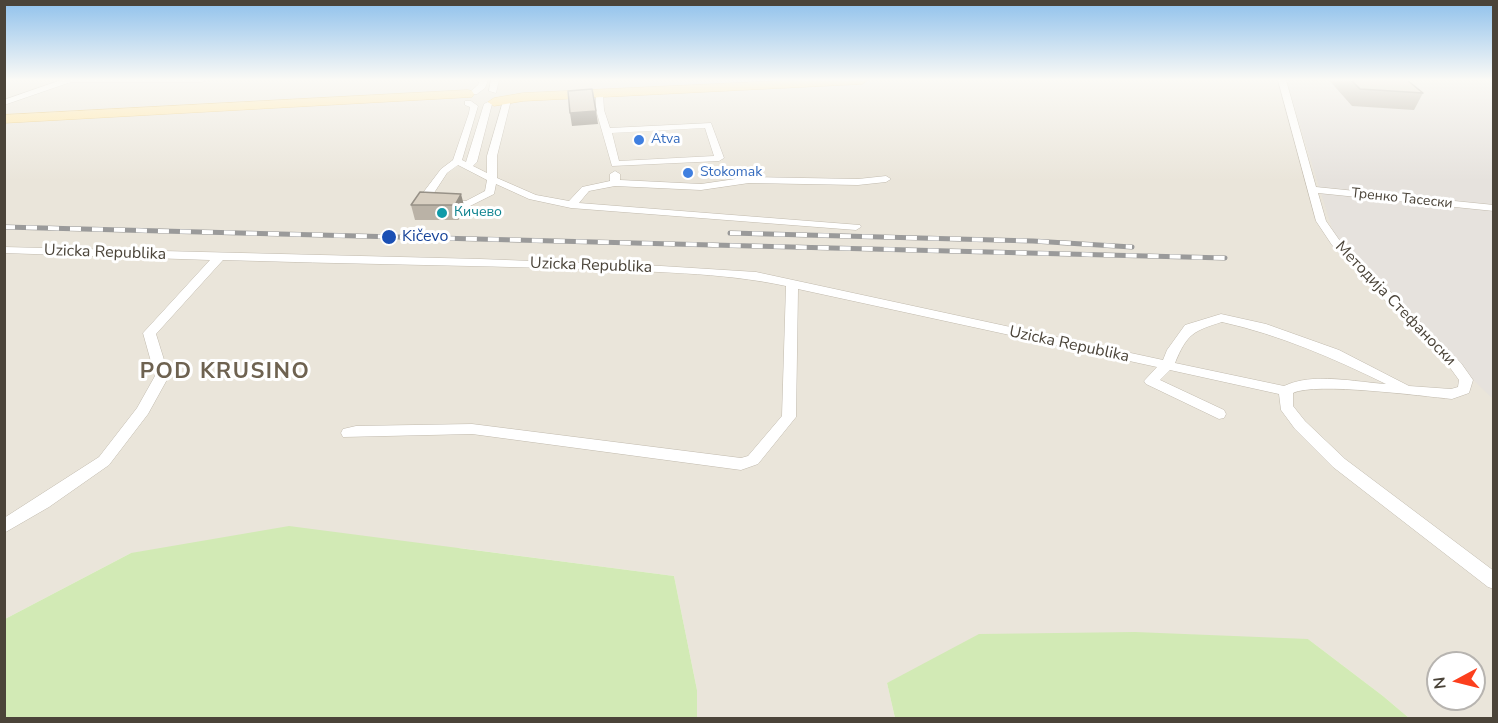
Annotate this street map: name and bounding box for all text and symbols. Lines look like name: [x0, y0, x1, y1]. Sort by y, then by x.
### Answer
place label: Atva: [651, 132, 681, 148]
marker: Atva: [632, 133, 646, 147]
place label: Stokomak: [700, 165, 762, 181]
marker: Stokomak: [681, 166, 695, 180]
street label: Тренко Тасески: [1351, 185, 1453, 213]
place label: Кичево: [454, 205, 502, 221]
marker: Кичево: [435, 206, 449, 220]
place label: Kičevo: [402, 227, 448, 247]
marker: Kičevo: [380, 228, 398, 246]
street label: Методија Стефаноски: [1331, 238, 1459, 370]
street label: Uzicka Republika: [44, 241, 166, 265]
street label: Uzicka Republika: [530, 254, 652, 278]
street label: Uzicka Republika: [1007, 323, 1131, 367]
district label: POD KRUSINO: [140, 360, 310, 386]
north arrow: [1426, 651, 1486, 711]
text: N: [1428, 676, 1452, 690]

